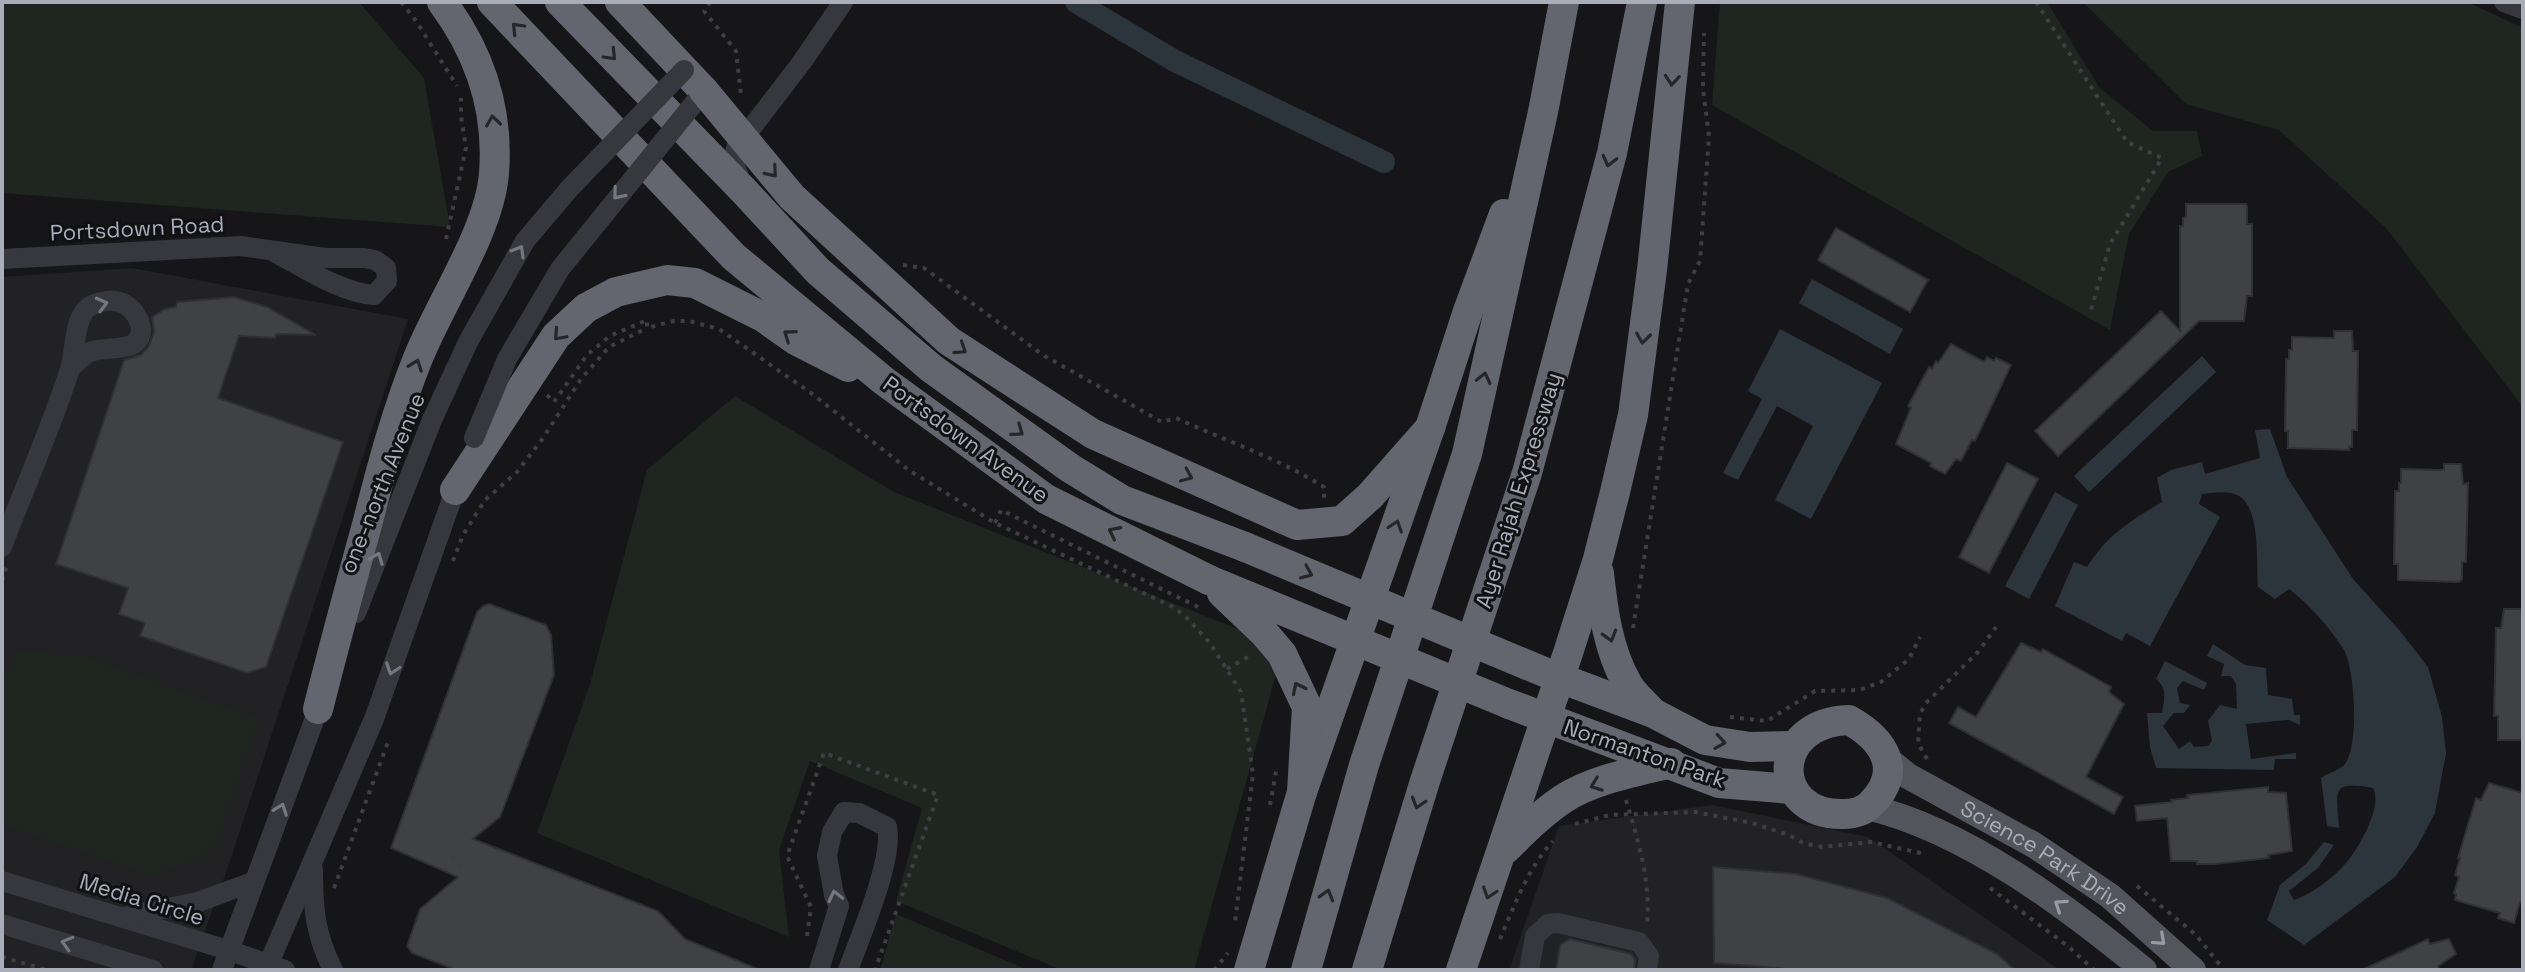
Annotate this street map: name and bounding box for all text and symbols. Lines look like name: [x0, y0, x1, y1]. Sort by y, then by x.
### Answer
one-way arrow: [512, 23, 526, 37]
one-way arrow: [602, 45, 616, 60]
one-way arrow: [1664, 74, 1681, 87]
one-way arrow: [485, 114, 502, 128]
one-way arrow: [1602, 153, 1619, 167]
one-way arrow: [762, 163, 776, 178]
one-way arrow: [614, 185, 628, 200]
street label: Portsdown Road: [49, 209, 225, 247]
one-way arrow: [509, 245, 525, 260]
one-way arrow: [95, 297, 109, 314]
one-way arrow: [555, 325, 569, 340]
one-way arrow: [783, 330, 797, 345]
one-way arrow: [1635, 331, 1652, 345]
one-way arrow: [953, 340, 967, 355]
one-way arrow: [406, 359, 422, 373]
street label: Portsdown Avenue: [878, 369, 1054, 509]
street label: Ayer Rajah Expressway: [1469, 369, 1567, 611]
one-way arrow: [1475, 372, 1492, 385]
street label: one-north Avenue: [333, 389, 431, 577]
one-way arrow: [1010, 421, 1024, 436]
one-way arrow: [1179, 467, 1194, 483]
one-way arrow: [1386, 520, 1403, 534]
one-way arrow: [1107, 527, 1122, 542]
one-way arrow: [368, 552, 384, 566]
one-way arrow: [1299, 564, 1313, 580]
one-way arrow: [1601, 628, 1617, 642]
one-way arrow: [385, 661, 401, 675]
one-way arrow: [1292, 682, 1308, 697]
street label: Normanton Park: [1560, 712, 1730, 794]
one-way arrow: [1713, 733, 1727, 750]
one-way arrow: [1590, 775, 1604, 792]
street label: Science Park Drive: [1956, 794, 2136, 921]
one-way arrow: [1411, 796, 1427, 810]
one-way arrow: [271, 803, 287, 817]
street label: Media Circle: [76, 867, 208, 931]
one-way arrow: [1482, 885, 1498, 899]
one-way arrow: [1317, 888, 1334, 902]
one-way arrow: [827, 889, 844, 903]
one-way arrow: [2054, 900, 2068, 915]
one-way arrow: [2150, 931, 2165, 945]
one-way arrow: [61, 936, 75, 952]

